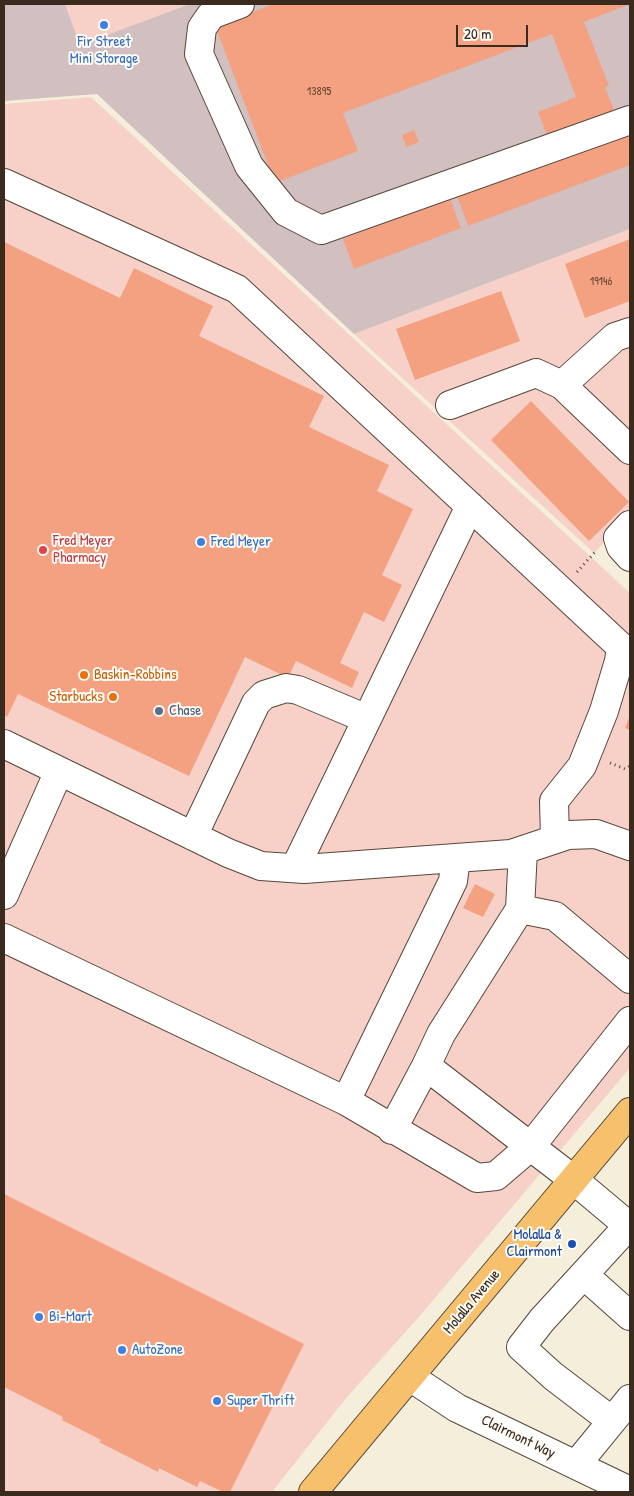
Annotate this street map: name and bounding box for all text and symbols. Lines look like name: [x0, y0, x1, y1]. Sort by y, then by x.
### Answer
scale bar: [459, 15, 532, 47]
marker: Fir Street Mini Storage: [98, 19, 110, 31]
text: 20 m: [464, 23, 491, 44]
place label: Fir Street Mini Storage: [70, 33, 138, 68]
house number: 13895: [307, 85, 331, 99]
house number: 19146: [590, 275, 612, 289]
place label: Fred Meyer Pharmacy: [53, 532, 113, 567]
place label: Fred Meyer: [211, 533, 271, 551]
marker: Fred Meyer: [195, 536, 207, 548]
marker: Fred Meyer Pharmacy: [37, 544, 49, 556]
place label: Baskin-Robbins: [94, 666, 177, 684]
marker: Baskin-Robbins: [78, 669, 90, 681]
place label: Starbucks: [49, 688, 103, 706]
marker: Starbucks: [107, 691, 119, 703]
place label: Chase: [169, 702, 201, 720]
marker: Chase: [153, 705, 165, 717]
place label: Molalla & Clairmont: [507, 1226, 562, 1261]
marker: Molalla & Clairmont: [566, 1238, 578, 1250]
street label: Molalla Avenue: [440, 1266, 504, 1338]
place label: Bi-Mart: [49, 1308, 92, 1326]
marker: Bi-Mart: [33, 1311, 45, 1323]
place label: AutoZone: [132, 1341, 183, 1359]
marker: AutoZone: [116, 1344, 128, 1356]
place label: Super Thrift: [227, 1392, 294, 1410]
marker: Super Thrift: [211, 1395, 223, 1407]
street label: Clairmont Way: [478, 1411, 558, 1463]

